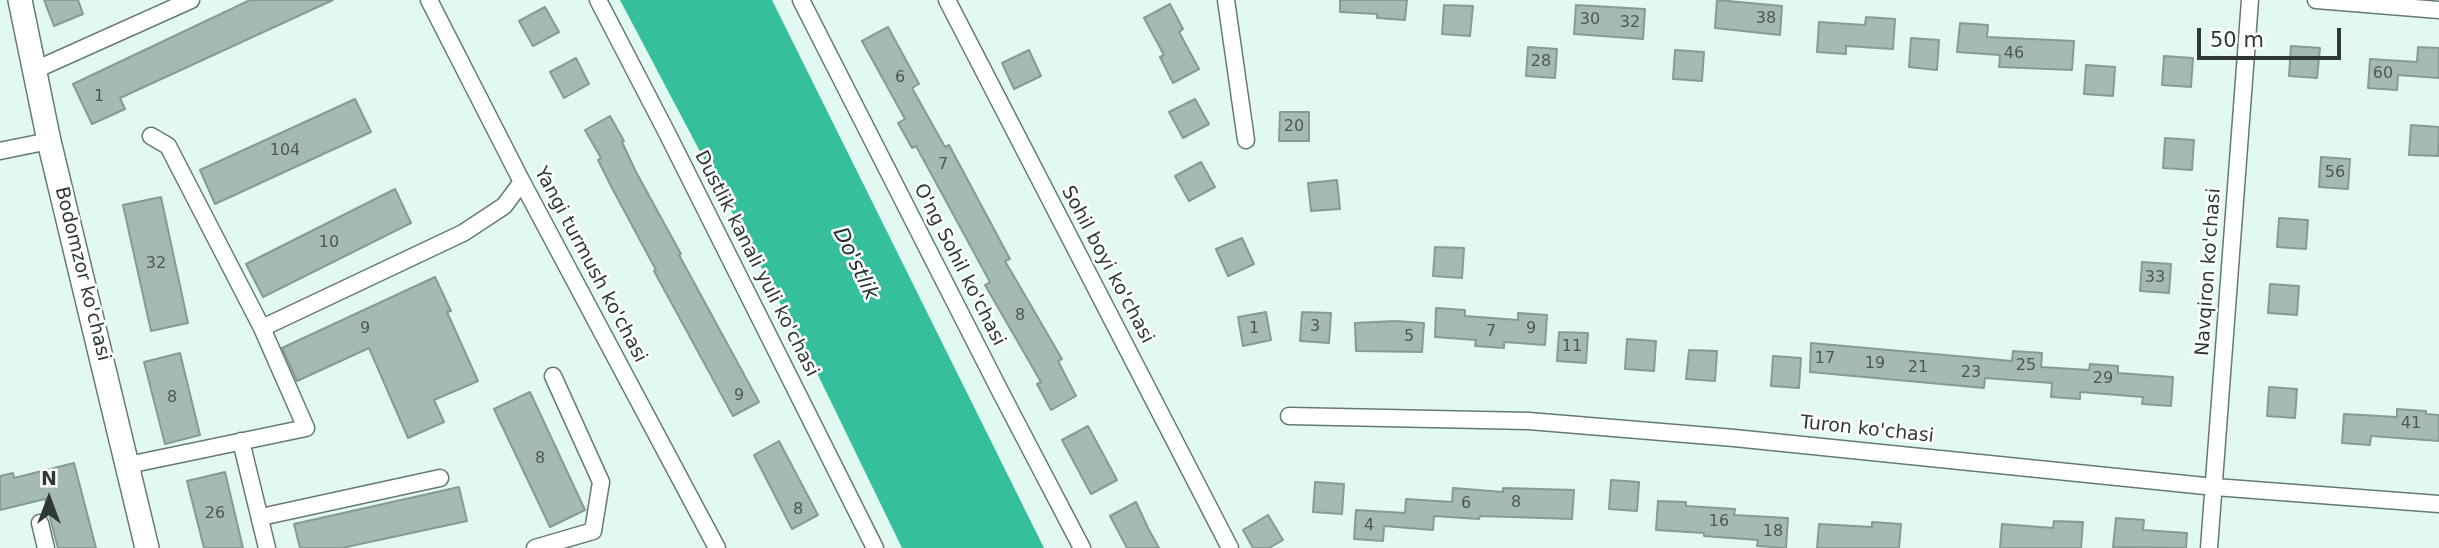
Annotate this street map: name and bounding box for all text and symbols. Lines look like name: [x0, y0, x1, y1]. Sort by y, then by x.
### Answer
house number: 38: [1756, 9, 1776, 29]
house number: 30: [1580, 10, 1600, 30]
house number: 32: [1620, 13, 1640, 33]
scale bar: [2201, 14, 2344, 58]
text: 50 m: [2210, 28, 2264, 52]
house number: 46: [2004, 44, 2024, 64]
house number: 28: [1531, 52, 1551, 72]
house number: 60: [2373, 64, 2393, 84]
house number: 6: [895, 68, 905, 88]
house number: 1: [94, 87, 104, 107]
house number: 20: [1284, 117, 1304, 137]
house number: 104: [270, 141, 300, 161]
street label: Dustlik kanali yuli ko'chasi: [689, 147, 823, 381]
house number: 7: [938, 155, 948, 175]
street label: Yangi turmush ko'chasi: [529, 163, 651, 367]
house number: 56: [2325, 163, 2345, 183]
street label: O'ng Sohil ko'chasi: [908, 180, 1010, 350]
street label: Sohil boyi ko'chasi: [1056, 182, 1158, 348]
street label: Bodomzor ko'chasi: [49, 185, 115, 363]
street label: Navqiron ko'chasi: [2192, 187, 2226, 357]
water label: Do'stlik: [827, 224, 883, 304]
house number: 10: [319, 233, 339, 253]
house number: 32: [146, 254, 166, 274]
house number: 33: [2145, 268, 2165, 288]
house number: 8: [1015, 306, 1025, 326]
house number: 3: [1310, 317, 1320, 337]
house number: 9: [360, 319, 370, 339]
house number: 1: [1249, 319, 1259, 339]
house number: 9: [1526, 319, 1536, 339]
house number: 7: [1486, 322, 1496, 342]
house number: 5: [1404, 327, 1414, 347]
house number: 11: [1562, 337, 1582, 357]
house number: 17: [1815, 349, 1835, 369]
house number: 19: [1865, 354, 1885, 374]
house number: 25: [2016, 356, 2036, 376]
house number: 21: [1908, 358, 1928, 378]
house number: 23: [1961, 363, 1981, 383]
house number: 29: [2093, 369, 2113, 389]
house number: 9: [734, 386, 744, 406]
house number: 8: [167, 388, 177, 408]
street label: Turon ko'chasi: [1799, 412, 1935, 448]
house number: 41: [2401, 414, 2421, 434]
house number: 8: [535, 449, 545, 469]
north arrow: [14, 464, 84, 534]
text: N: [41, 467, 57, 489]
house number: 8: [1511, 493, 1521, 513]
house number: 6: [1461, 494, 1471, 514]
house number: 8: [793, 500, 803, 520]
house number: 26: [205, 504, 225, 524]
house number: 16: [1709, 512, 1729, 532]
house number: 4: [1364, 516, 1374, 536]
house number: 18: [1763, 522, 1783, 542]

